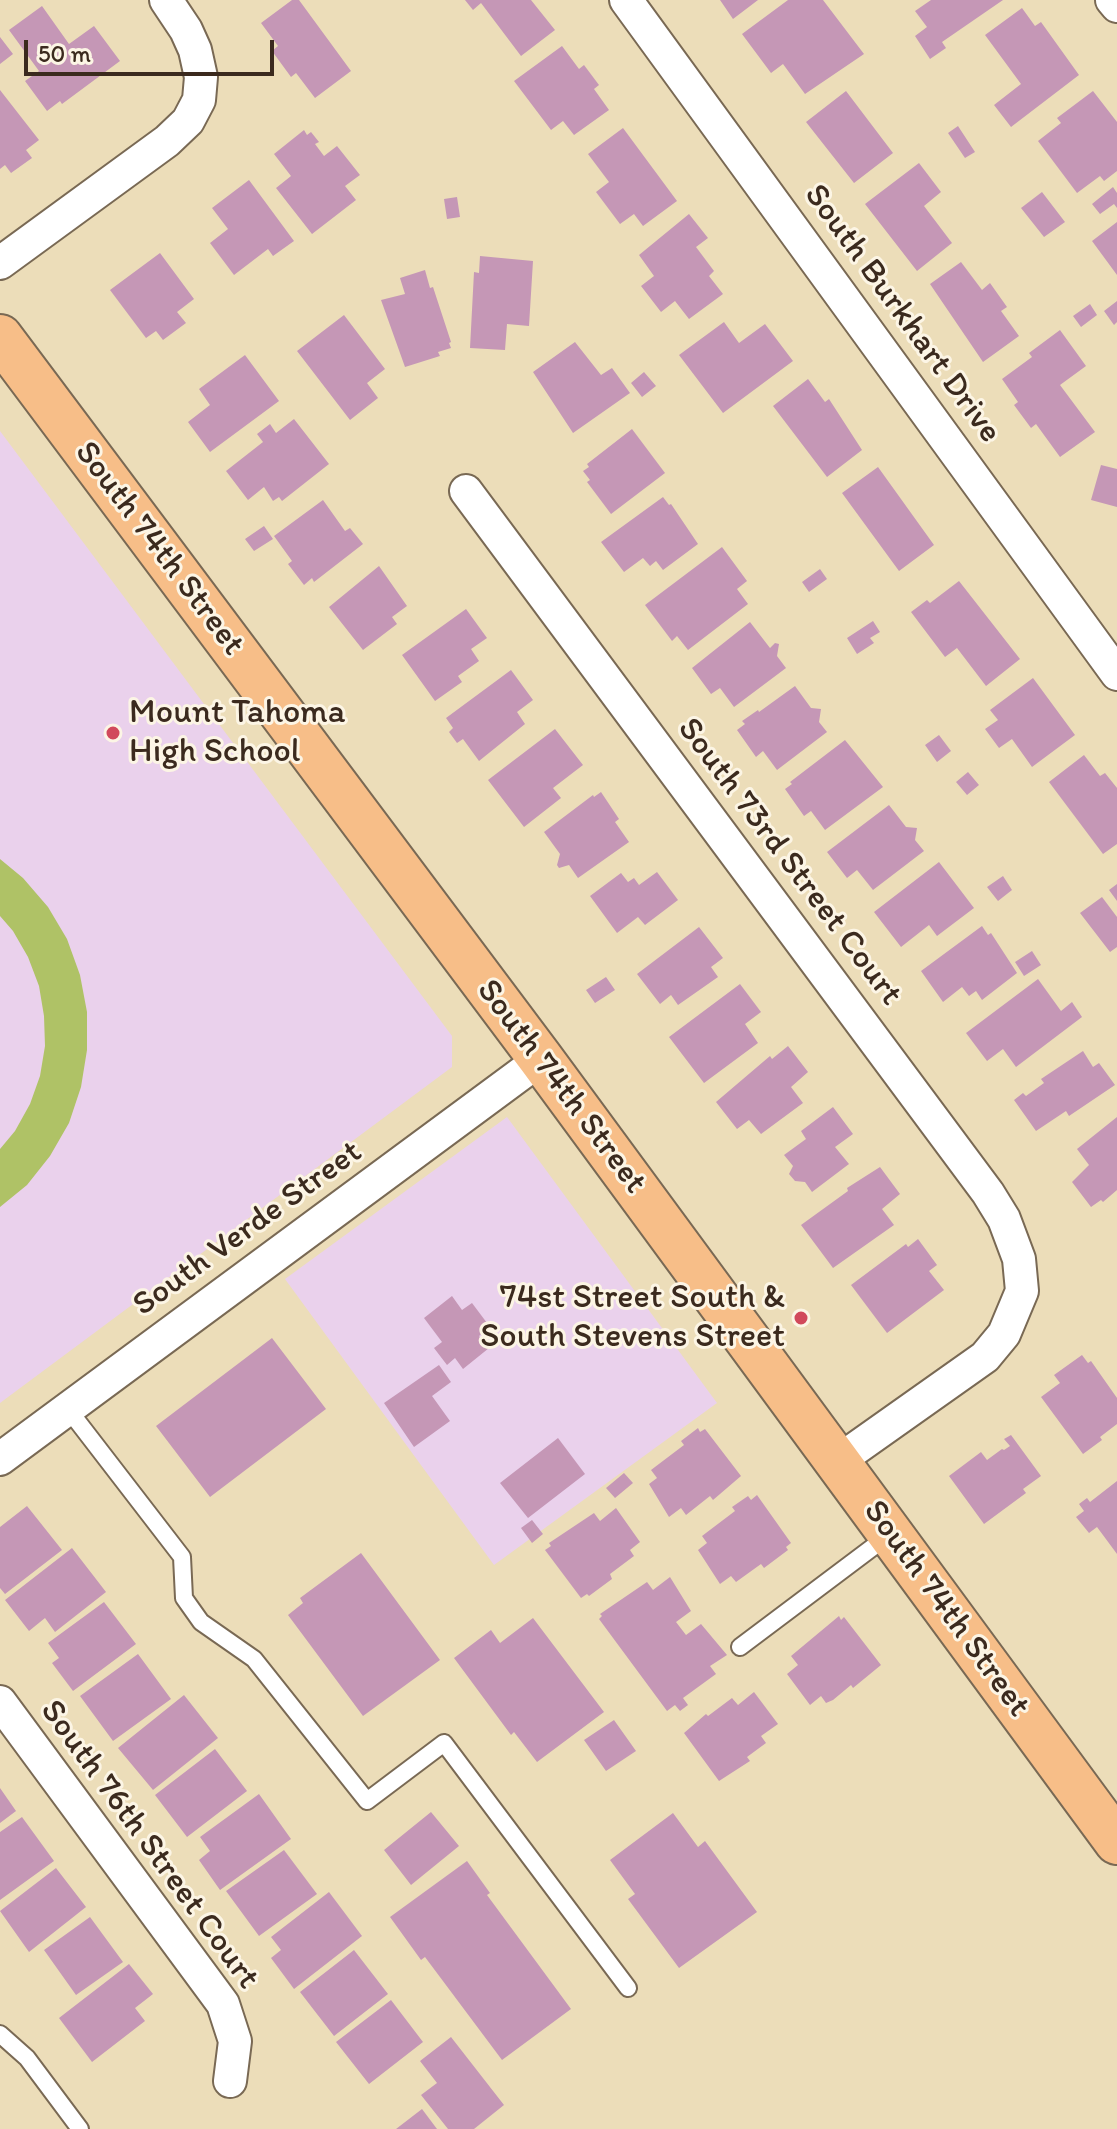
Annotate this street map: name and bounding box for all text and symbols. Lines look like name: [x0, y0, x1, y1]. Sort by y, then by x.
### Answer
scale bar: [28, 24, 278, 74]
text: 50 m: [38, 39, 91, 68]
street label: South Burkhart Drive: [794, 177, 1010, 451]
street label: South 74th Street: [65, 434, 253, 664]
place label: Mount Tahoma High School: [129, 693, 345, 772]
street label: South 73rd Street Court: [668, 710, 910, 1014]
marker: Mount Tahoma High School: [104, 724, 122, 742]
street label: South 74th Street: [467, 972, 655, 1202]
street label: South Verde Street: [126, 1132, 370, 1326]
place label: 74st Street South & South Stevens Street: [480, 1278, 785, 1358]
marker: 74st Street South & South Stevens Street: [792, 1309, 810, 1327]
street label: South 74th Street: [854, 1493, 1038, 1725]
street label: South 76th Street Court: [30, 1693, 268, 1997]

